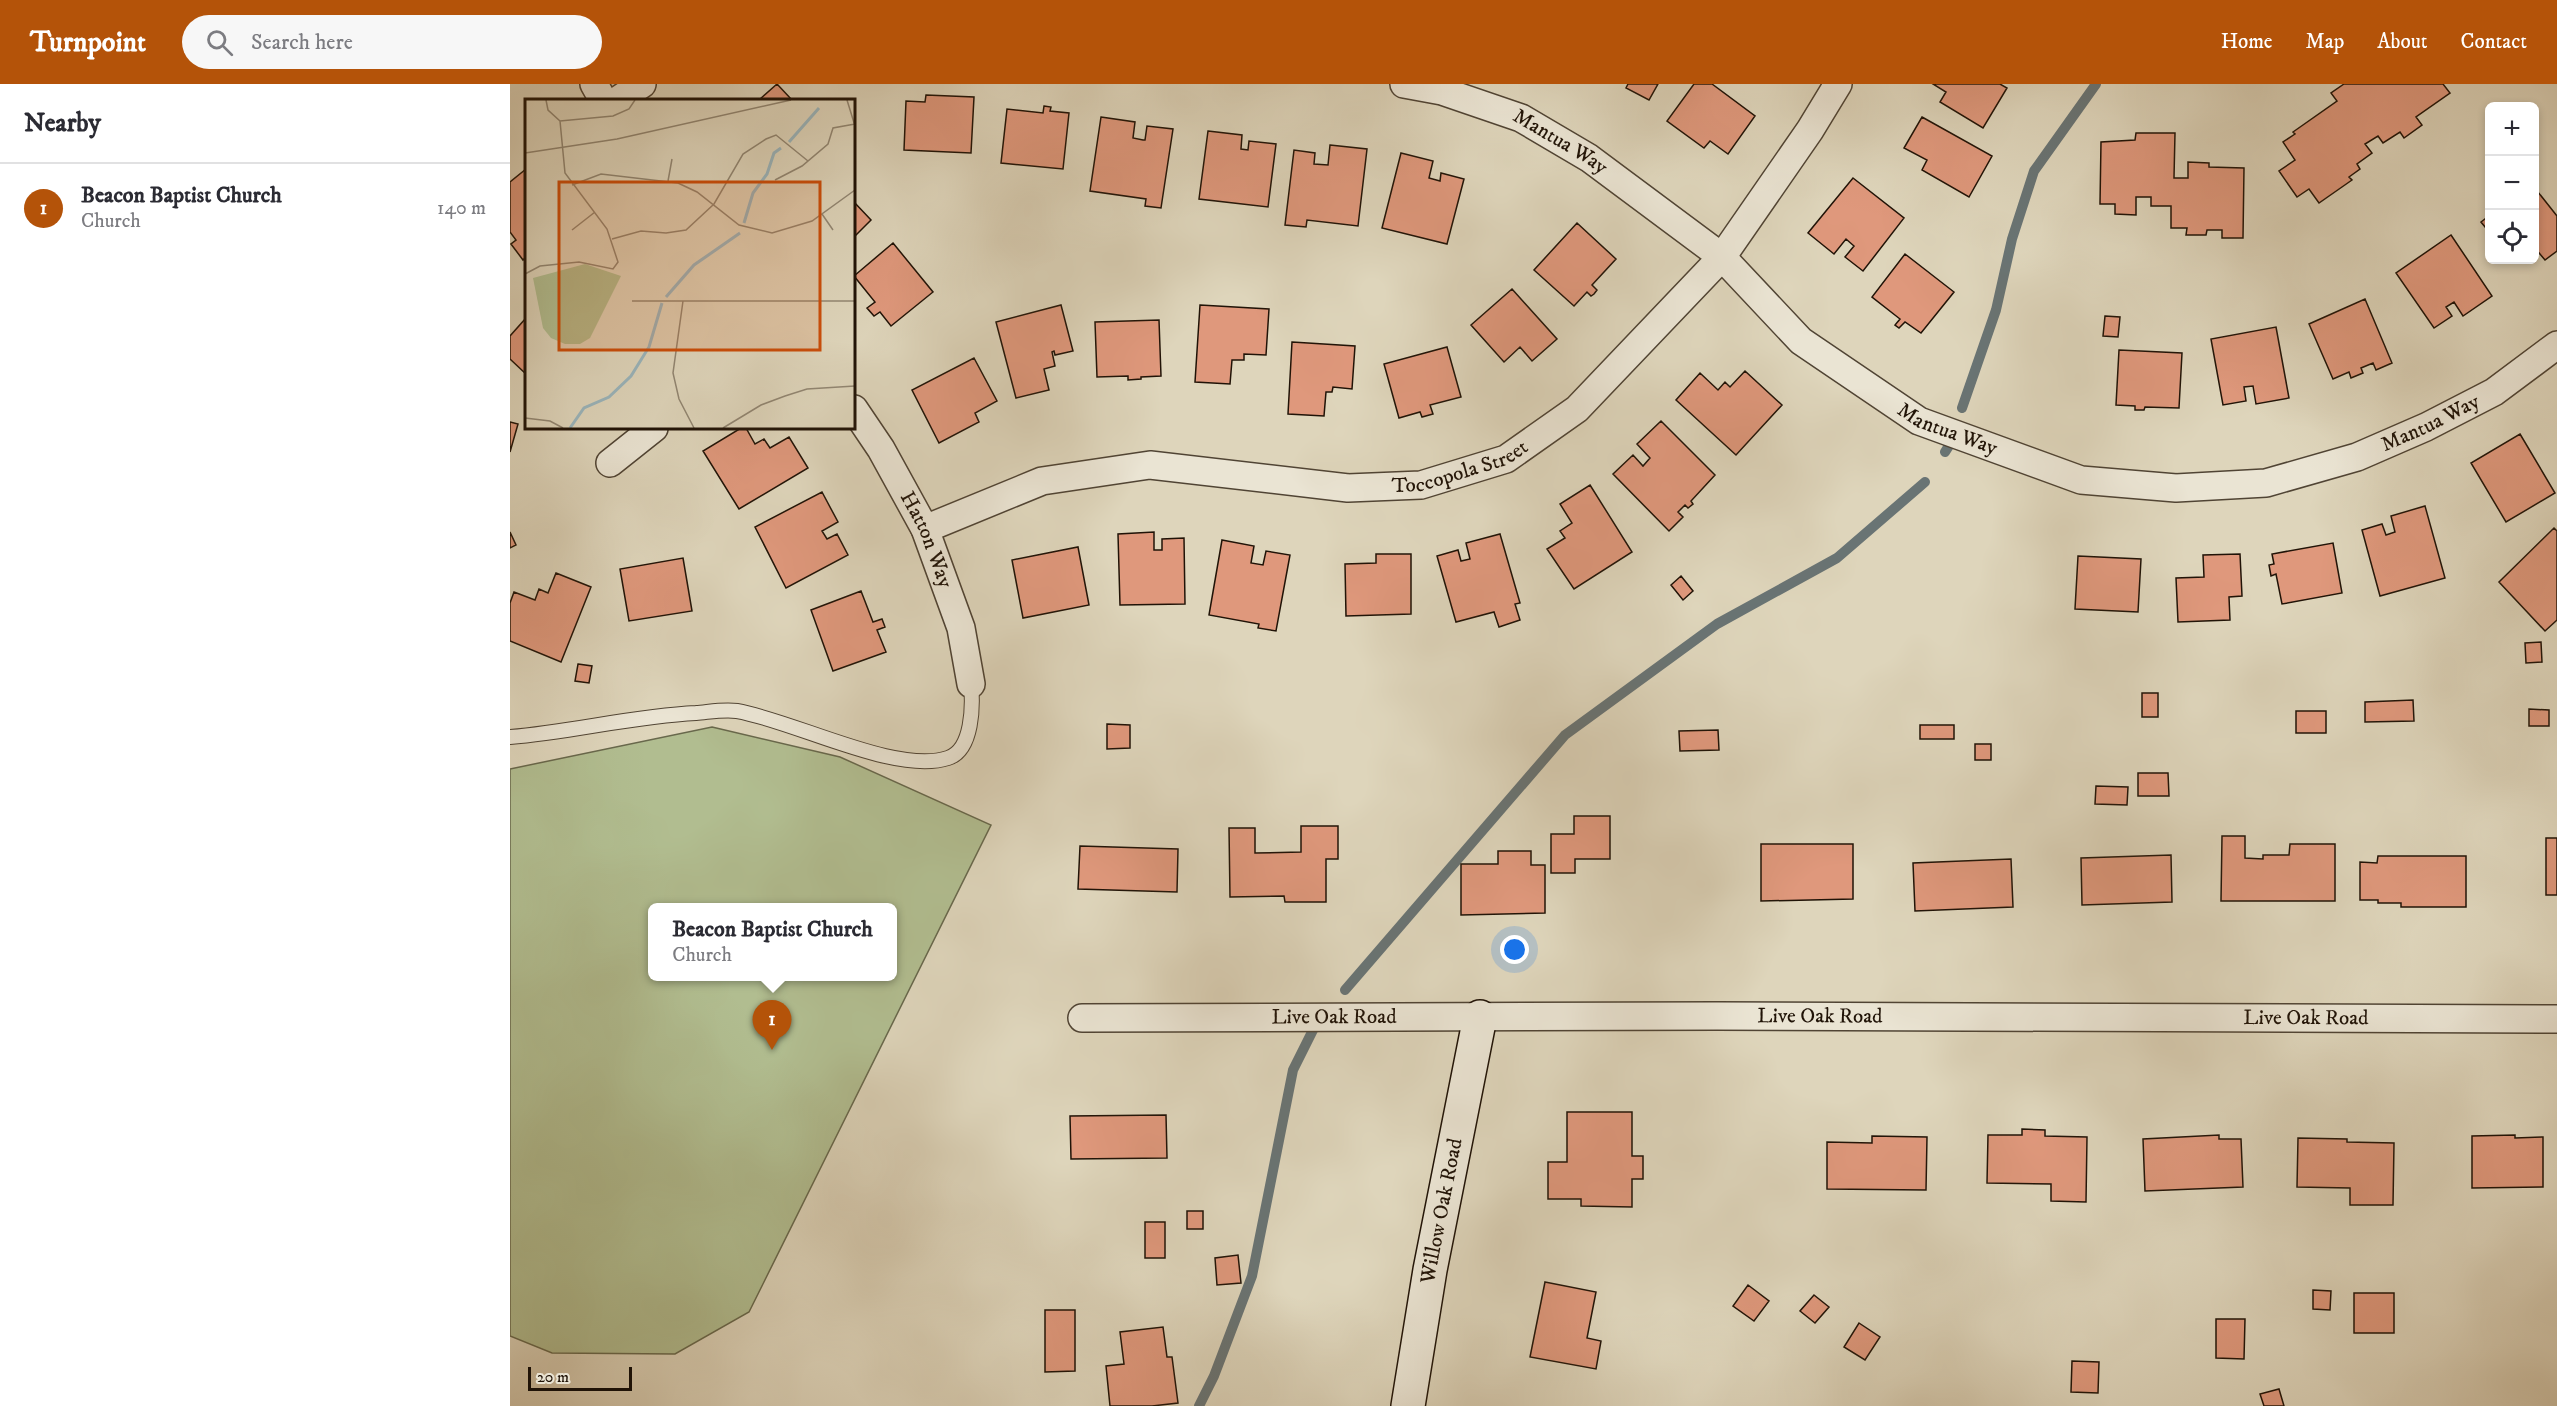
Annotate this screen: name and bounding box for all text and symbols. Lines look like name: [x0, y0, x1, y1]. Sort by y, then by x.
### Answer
search box: [182, 15, 602, 69]
text: Turnpoint: [30, 25, 146, 60]
icon: search: [203, 26, 236, 59]
text: Search here: [251, 29, 353, 56]
text: Home: [2221, 29, 2273, 55]
text: Map: [2306, 29, 2344, 55]
text: About: [2377, 29, 2428, 55]
text: Contact: [2461, 29, 2527, 55]
inset map: [525, 99, 855, 429]
map controls: [2485, 102, 2539, 264]
button: +: [2485, 102, 2539, 156]
street label: Mantua Way: [1508, 103, 1614, 181]
text: Nearby: [24, 107, 101, 140]
button: −: [2485, 156, 2539, 210]
text: Beacon Baptist Church: [81, 182, 282, 209]
text: 1: [40, 196, 47, 221]
text: 140 m: [437, 196, 486, 221]
text: Church: [81, 209, 141, 234]
button: locate: [2485, 210, 2539, 264]
street label: Mantua Way: [2377, 388, 2485, 458]
street label: Mantua Way: [1892, 397, 2002, 462]
street label: Toccopola Street: [1391, 434, 1534, 499]
street label: Hatton Way: [894, 487, 959, 592]
popup: [648, 903, 897, 981]
text: Beacon Baptist Church: [672, 916, 873, 943]
your location: [1500, 935, 1529, 964]
text: Church: [672, 943, 732, 968]
pin: 1: [752, 1000, 792, 1050]
street label: Live Oak Road: [1757, 1003, 1883, 1030]
street label: Live Oak Road: [1271, 1004, 1397, 1030]
street label: Live Oak Road: [2243, 1005, 2369, 1031]
street label: Willow Oak Road: [1415, 1135, 1469, 1286]
scale bar: [528, 1364, 632, 1392]
text: 20 m: [537, 1367, 569, 1387]

